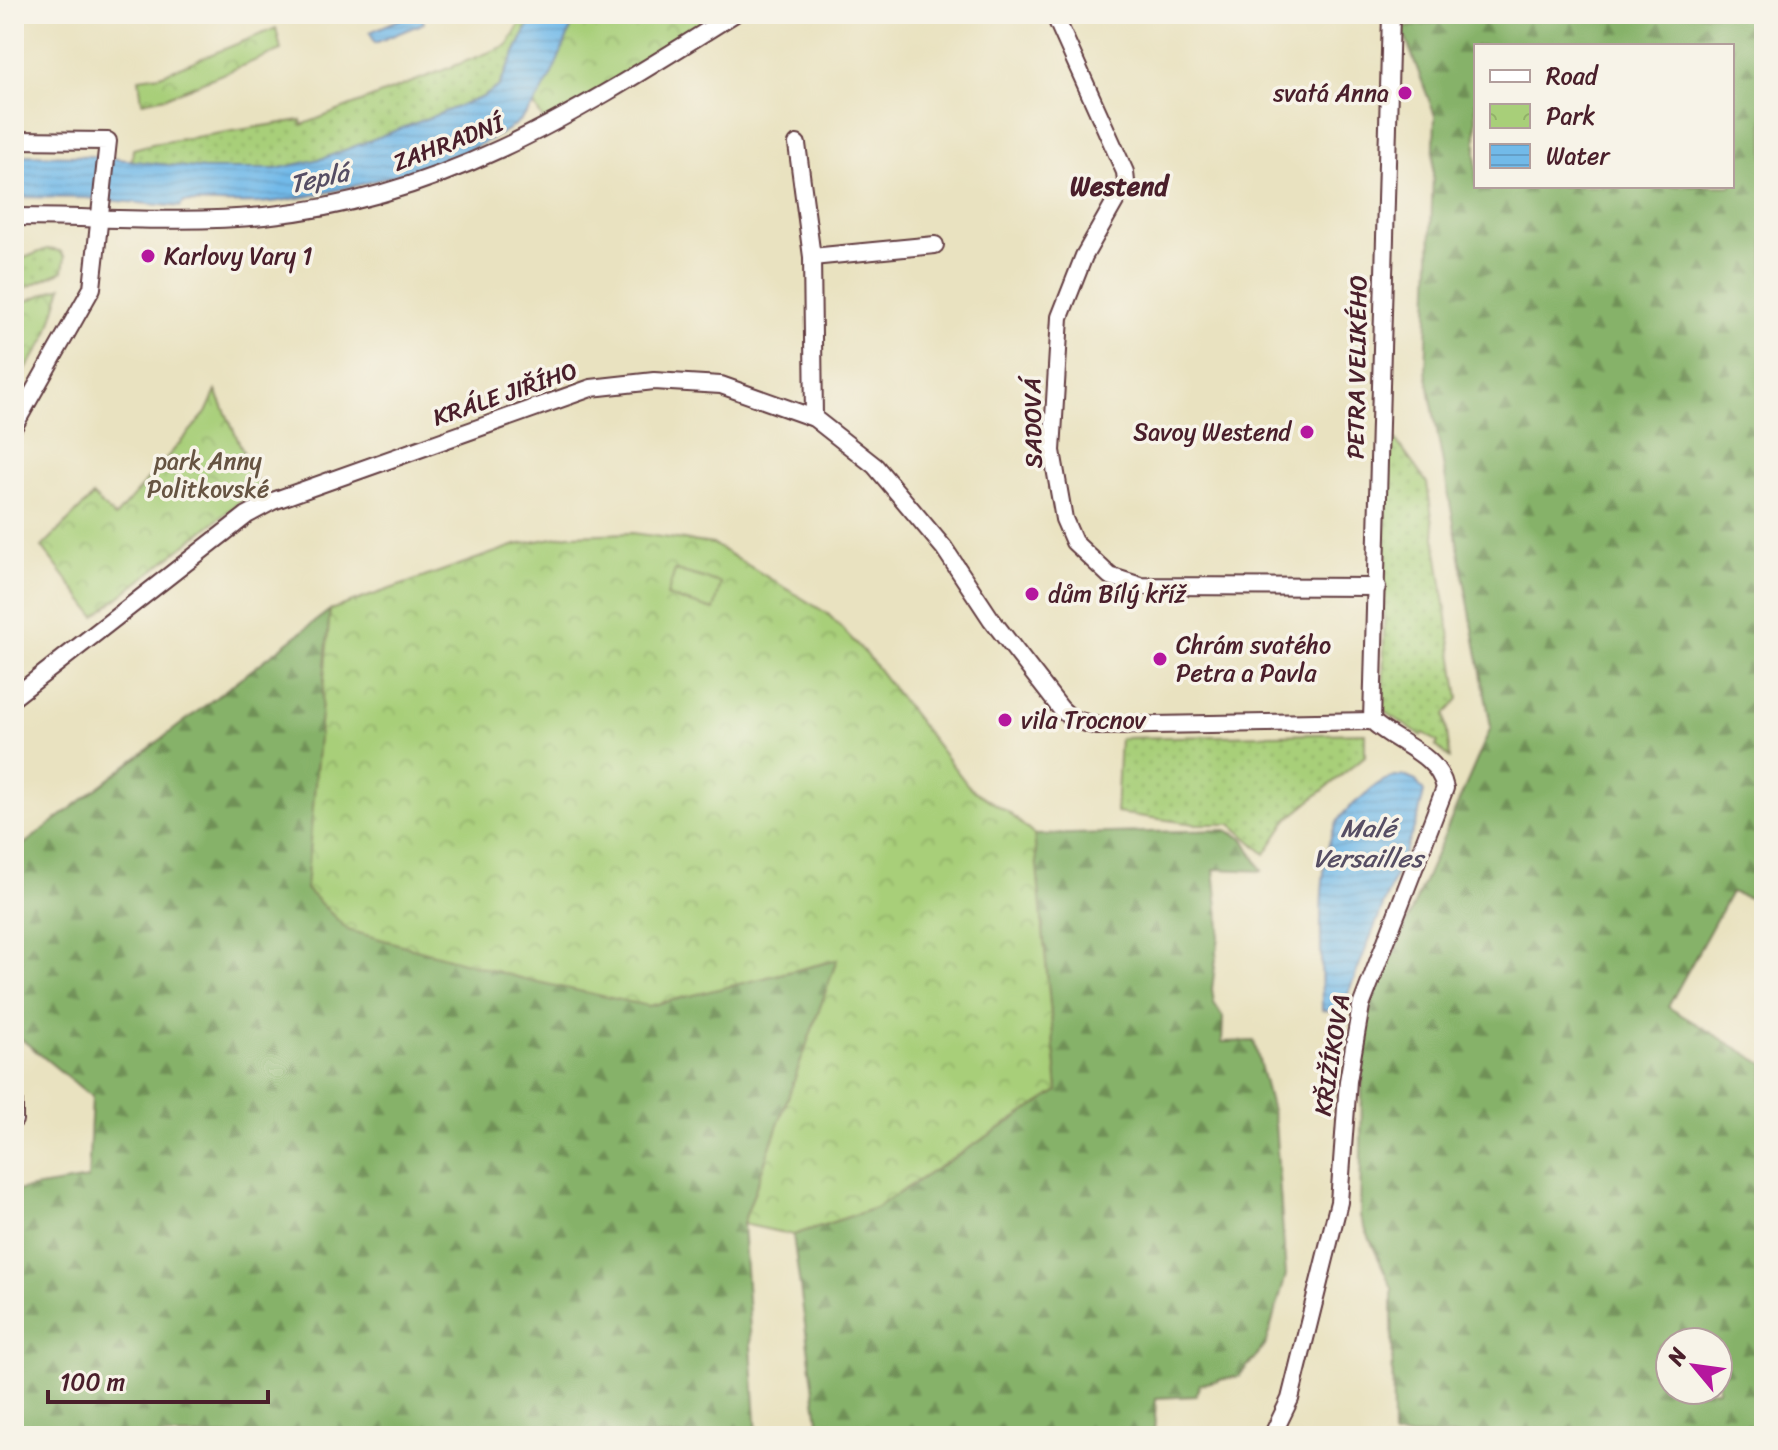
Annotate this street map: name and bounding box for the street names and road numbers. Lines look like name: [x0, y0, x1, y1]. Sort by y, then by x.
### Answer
street label: ZAHRADNÍ: [386, 102, 511, 183]
street label: PETRA VELIKÉHO: [1334, 275, 1380, 459]
street label: KRÁLE JIŘÍHO: [427, 350, 583, 438]
street label: SADOVÁ: [1011, 374, 1055, 469]
street label: KŘIŽÍKOVA: [1302, 991, 1362, 1119]

